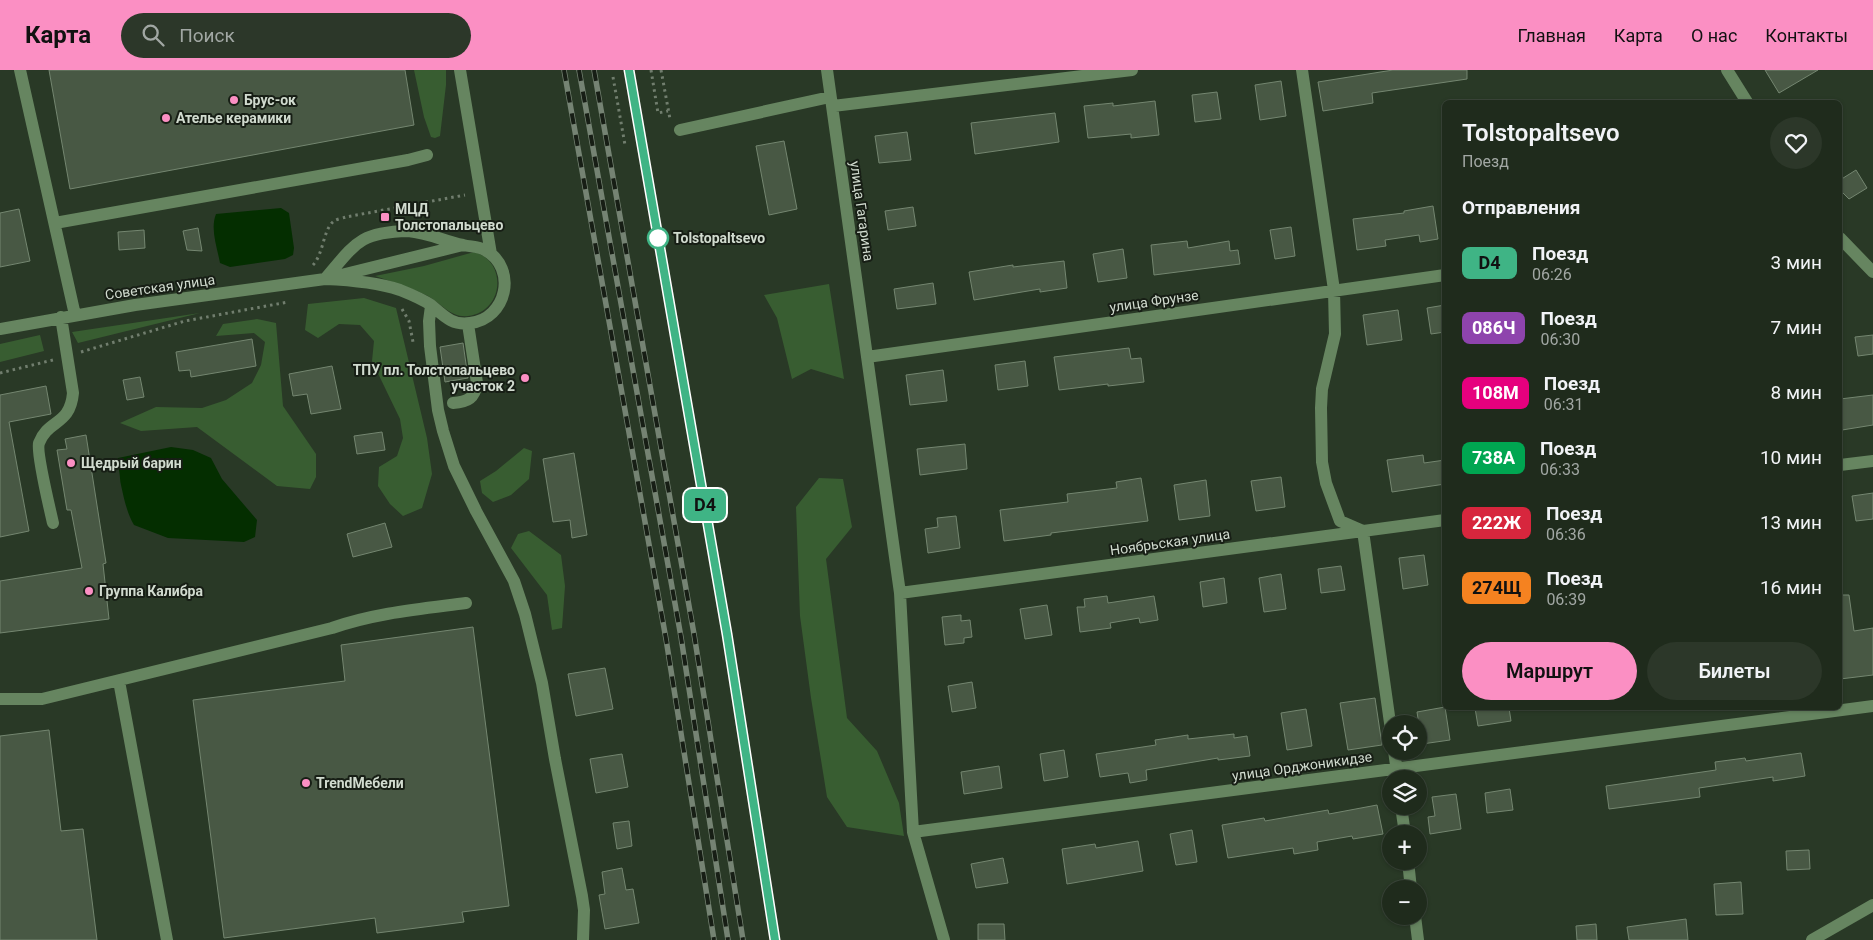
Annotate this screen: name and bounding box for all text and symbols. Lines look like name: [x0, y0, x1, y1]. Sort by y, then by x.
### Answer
search box: [121, 13, 471, 58]
text: Карта: [25, 21, 91, 49]
icon: search: [139, 21, 167, 49]
text: Поиск: [179, 24, 235, 47]
text: Главная: [1517, 25, 1586, 46]
text: Карта: [1614, 25, 1663, 46]
text: О нас: [1691, 25, 1737, 46]
text: Контакты: [1765, 25, 1848, 46]
place label: Брус-ок: [244, 92, 296, 108]
marker: Брус-ок: [228, 94, 240, 106]
place label: Ателье керамики: [176, 110, 291, 126]
marker: Ателье керамики: [160, 112, 172, 124]
button: heart: [1770, 117, 1822, 169]
text: Tolstopaltsevo: [1462, 119, 1620, 147]
text: Поезд: [1462, 152, 1509, 171]
street label: улица Гагарина: [847, 160, 877, 262]
text: Отправления: [1462, 196, 1580, 219]
place label: МЦД Толстопальцево: [395, 201, 504, 233]
marker: МЦД Толстопальцево: [379, 211, 391, 223]
marker: Tolstopaltsevo: [647, 227, 669, 249]
place label: Tolstopaltsevo: [673, 230, 765, 246]
text: Поезд: [1532, 242, 1588, 265]
text: 3 мин: [1771, 251, 1822, 274]
text: D4: [1478, 252, 1501, 273]
text: 06:26: [1532, 265, 1572, 284]
street label: Советская улица: [104, 271, 216, 303]
street label: улица Фрунзе: [1108, 287, 1200, 315]
text: Поезд: [1540, 307, 1597, 330]
text: 7 мин: [1771, 316, 1822, 339]
text: 086Ч: [1472, 317, 1515, 338]
text: 06:30: [1540, 330, 1580, 349]
place label: ТПУ пл. Толстопальцево участок 2: [353, 362, 515, 394]
marker: ТПУ пл. Толстопальцево участок 2: [519, 372, 531, 384]
text: Поезд: [1544, 372, 1600, 395]
text: 8 мин: [1771, 381, 1822, 404]
text: 108М: [1472, 382, 1519, 403]
text: 06:31: [1544, 395, 1584, 414]
text: Поезд: [1540, 437, 1596, 460]
text: 10 мин: [1760, 446, 1822, 469]
text: 738А: [1472, 447, 1515, 468]
place label: Щедрый барин: [81, 455, 182, 471]
marker: Щедрый барин: [65, 457, 77, 469]
text: 06:33: [1540, 460, 1580, 479]
line badge: D4: [682, 489, 728, 521]
text: D4: [694, 494, 716, 515]
text: Поезд: [1546, 502, 1602, 525]
text: 13 мин: [1760, 511, 1822, 534]
text: 222Ж: [1472, 512, 1521, 533]
text: 06:36: [1546, 525, 1586, 544]
street label: Ноябрьская улица: [1109, 526, 1231, 558]
text: Поезд: [1546, 567, 1603, 590]
text: 16 мин: [1760, 576, 1822, 599]
text: 274Щ: [1472, 577, 1521, 598]
place label: Группа Калибра: [99, 583, 203, 599]
marker: Группа Калибра: [83, 585, 95, 597]
text: 06:39: [1546, 590, 1586, 609]
button: Маршрут: [1462, 642, 1637, 700]
button: Билеты: [1647, 642, 1822, 700]
map controls: [1382, 715, 1427, 925]
button: locate: [1382, 715, 1427, 760]
street label: улица Орджоникидзе: [1231, 748, 1373, 784]
button: layers: [1382, 770, 1427, 815]
place label: TrendМебели: [316, 775, 404, 791]
marker: TrendМебели: [300, 777, 312, 789]
button: +: [1382, 825, 1427, 870]
button: −: [1382, 880, 1427, 925]

